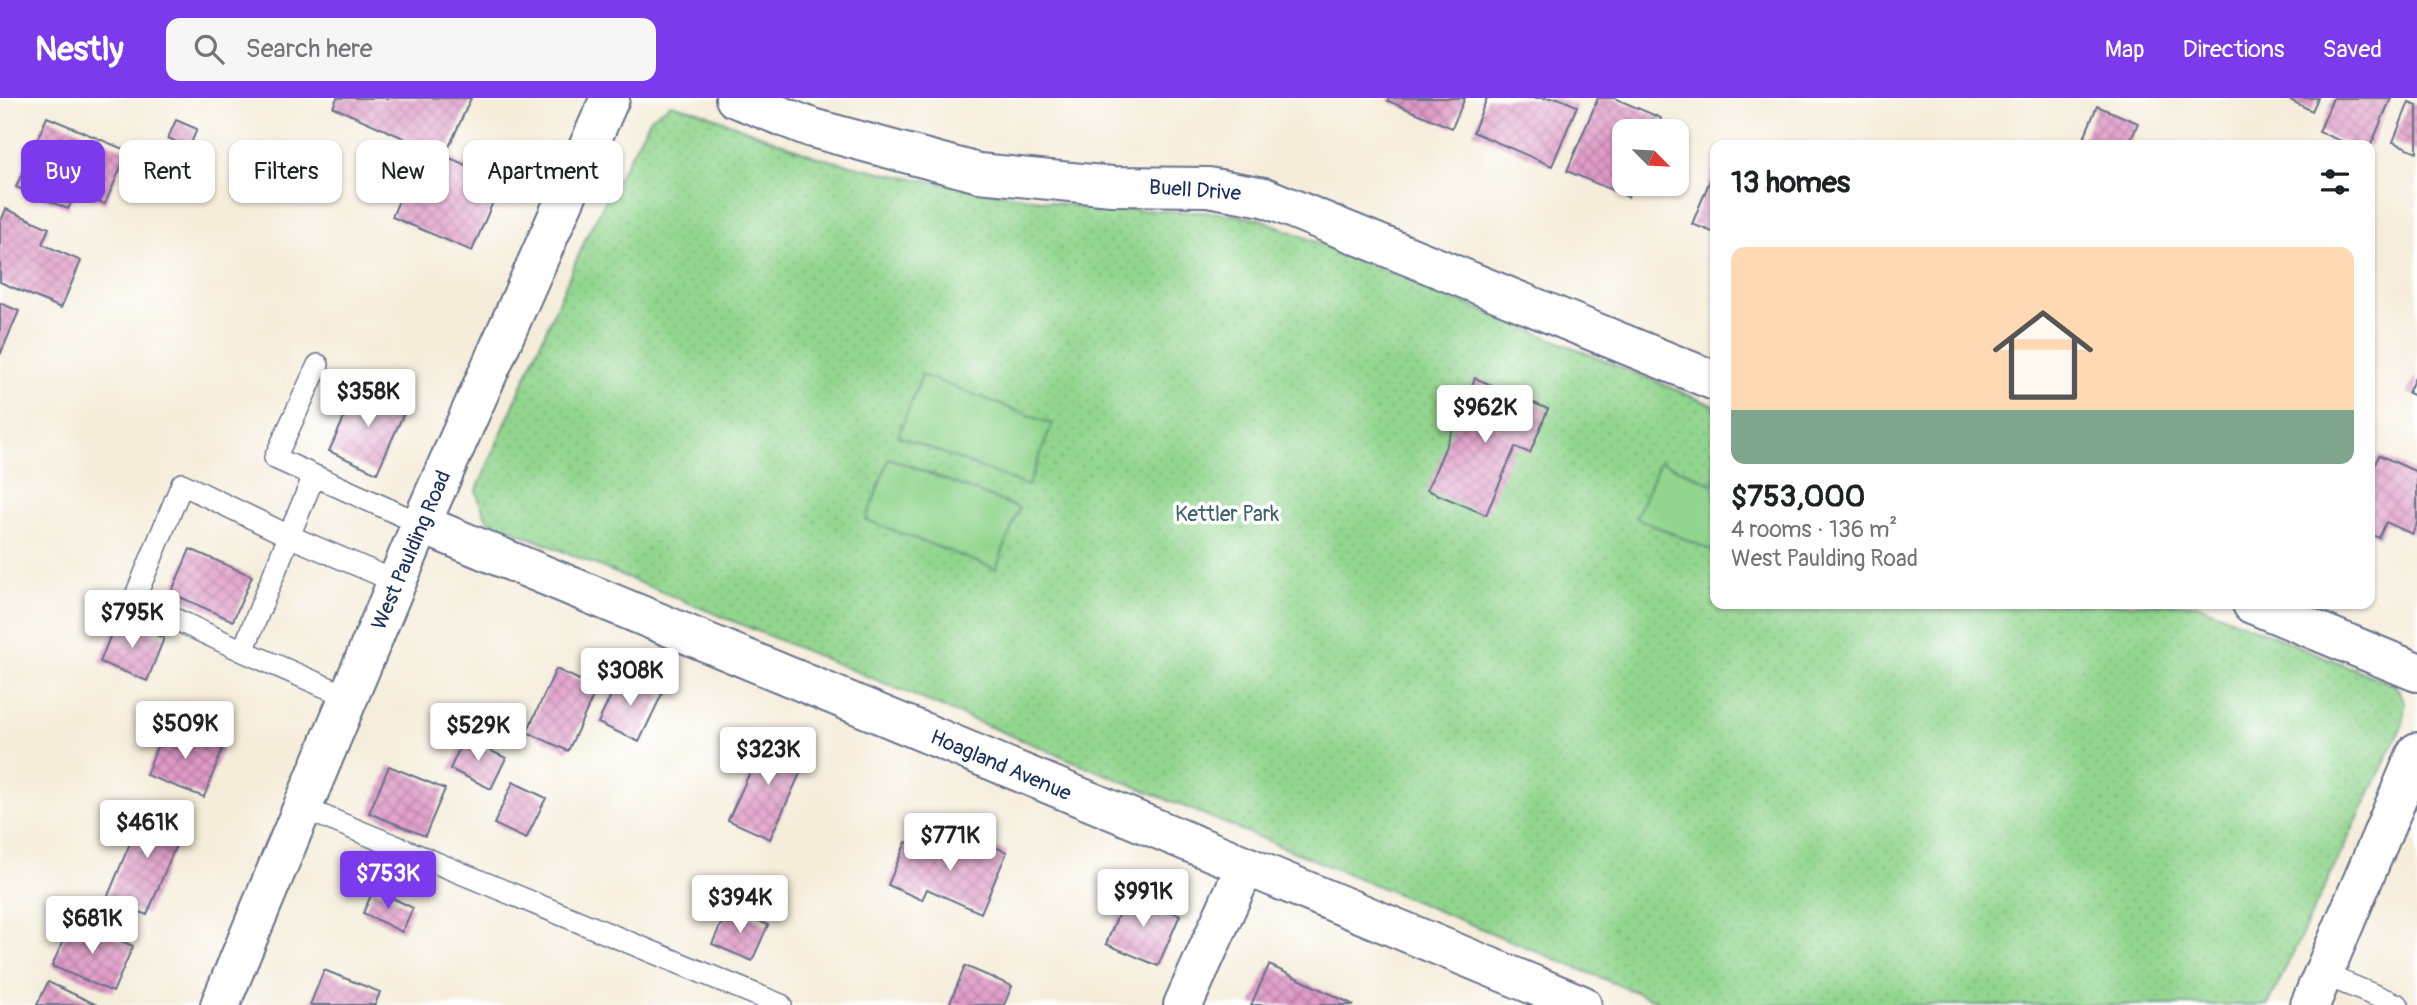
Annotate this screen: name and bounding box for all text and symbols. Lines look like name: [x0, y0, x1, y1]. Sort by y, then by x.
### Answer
search box: [166, 18, 656, 81]
text: Nestly: [35, 29, 124, 70]
icon: search: [190, 30, 228, 68]
text: Search here: [246, 33, 373, 65]
text: Map: [2105, 35, 2145, 64]
text: Directions: [2183, 35, 2284, 64]
text: Saved: [2322, 35, 2382, 64]
north arrow: [1612, 119, 1689, 196]
map controls: [1612, 119, 1689, 196]
chip: Buy: [21, 140, 105, 203]
chip: Rent: [119, 140, 215, 203]
chip: Filters: [229, 140, 342, 203]
chip: New: [356, 140, 449, 203]
chip: Apartment: [463, 140, 623, 203]
icon: filters: [2316, 163, 2354, 201]
text: 13 homes: [1731, 164, 1850, 201]
street label: Buell Drive: [1148, 174, 1243, 207]
icon: home: [1980, 292, 2106, 418]
pin: $358K: [319, 370, 417, 429]
text: $358K: [336, 377, 400, 406]
pin: $962K: [1436, 386, 1534, 445]
text: $962K: [1453, 393, 1517, 422]
street label: West Paulding Road: [366, 466, 457, 634]
text: $753,000: [1731, 478, 1865, 515]
park label: Kettler Park: [1175, 501, 1279, 528]
text: 4 rooms · 136 m²: [1731, 515, 1897, 544]
text: West Paulding Road: [1731, 544, 1918, 573]
pin: $795K: [83, 590, 181, 650]
text: $795K: [101, 598, 163, 627]
pin: $308K: [581, 648, 679, 708]
text: $308K: [597, 656, 663, 685]
pin: $509K: [136, 702, 234, 761]
pin: $529K: [429, 704, 527, 763]
text: $509K: [152, 709, 218, 738]
text: $529K: [446, 711, 510, 740]
street label: Hoagland Avenue: [926, 724, 1076, 808]
pin: $323K: [719, 728, 817, 787]
text: $323K: [736, 735, 800, 764]
pin: $461K: [98, 800, 196, 860]
text: $461K: [116, 808, 178, 837]
pin: $771K: [901, 814, 999, 873]
text: $771K: [920, 821, 980, 850]
pin: $753K: [339, 852, 437, 911]
text: $753K: [356, 859, 420, 888]
pin: $991K: [1094, 870, 1192, 929]
pin: $394K: [691, 876, 789, 935]
text: $991K: [1113, 877, 1173, 906]
text: $394K: [708, 883, 772, 912]
pin: $681K: [43, 896, 141, 956]
text: $681K: [62, 904, 122, 933]

